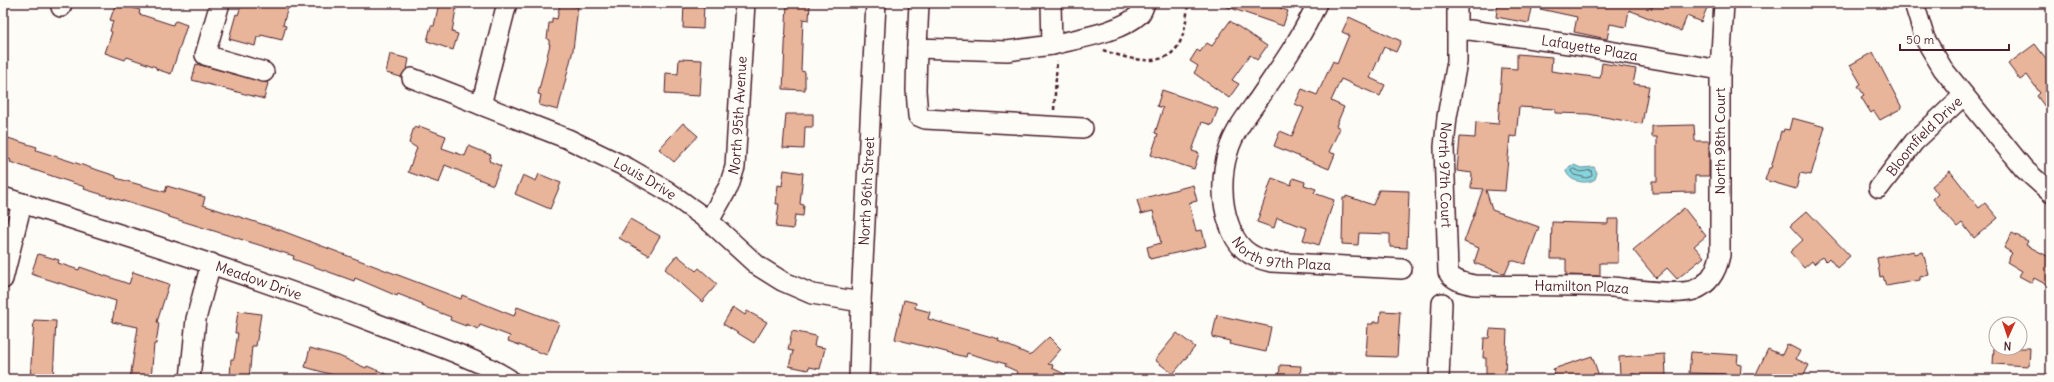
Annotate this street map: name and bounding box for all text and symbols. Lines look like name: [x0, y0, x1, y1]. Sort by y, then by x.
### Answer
scale bar: [1900, 26, 2009, 52]
street label: Lafayette Plaza: [1540, 31, 1639, 65]
text: 50 m: [1906, 32, 1935, 47]
street label: North 95th Avenue: [724, 56, 751, 177]
street label: North 98th Court: [1711, 87, 1729, 195]
street label: Bloomfield Drive: [1882, 92, 1966, 180]
street label: North 97th Court: [1435, 121, 1456, 228]
street label: North 96th Street: [855, 136, 878, 246]
street label: Louis Drive: [611, 153, 680, 204]
street label: North 97th Plaza: [1228, 233, 1332, 274]
street label: Meadow Drive: [213, 257, 304, 304]
street label: Hamilton Plaza: [1534, 277, 1630, 298]
north arrow: [1988, 316, 2028, 356]
text: N: [2003, 339, 2012, 353]

